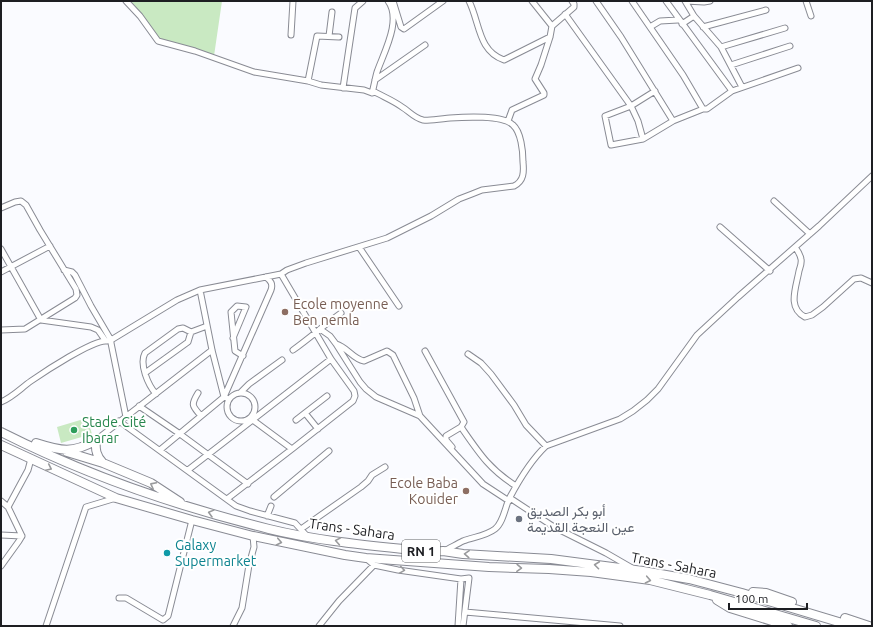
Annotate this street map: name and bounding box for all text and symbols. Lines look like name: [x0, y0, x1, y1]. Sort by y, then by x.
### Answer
place label: Ecole moyenne Ben nemla: [293, 296, 389, 328]
marker: Ecole moyenne Ben nemla: [280, 307, 290, 317]
place label: Stade Cité Ibarar: [82, 414, 146, 446]
marker: Stade Cité Ibarar: [69, 425, 79, 435]
one-way arrow: [45, 463, 52, 471]
place label: Ecole Baba Kouider: [389, 475, 459, 507]
one-way arrow: [150, 482, 157, 489]
marker: Ecole Baba Kouider: [461, 486, 471, 496]
place label: أبو بكر الصديق عين النعجة القديمة: [527, 503, 635, 536]
one-way arrow: [208, 509, 215, 518]
marker: أبو بكر الصديق عين النعجة القديمة: [514, 514, 524, 524]
street label: Trans - Sahara: [308, 515, 396, 543]
place label: Galaxy Supermarket: [175, 537, 257, 569]
one-way arrow: [275, 537, 282, 545]
one-way arrow: [335, 538, 341, 546]
road number: RN 1: [402, 540, 440, 562]
marker: Galaxy Supermarket: [162, 548, 172, 558]
street label: Trans - Sahara: [630, 549, 718, 581]
one-way arrow: [464, 550, 470, 559]
one-way arrow: [594, 561, 600, 570]
one-way arrow: [516, 564, 522, 572]
one-way arrow: [399, 565, 405, 574]
one-way arrow: [645, 576, 651, 584]
scale bar: [729, 585, 807, 611]
text: 100 m: [735, 592, 768, 605]

